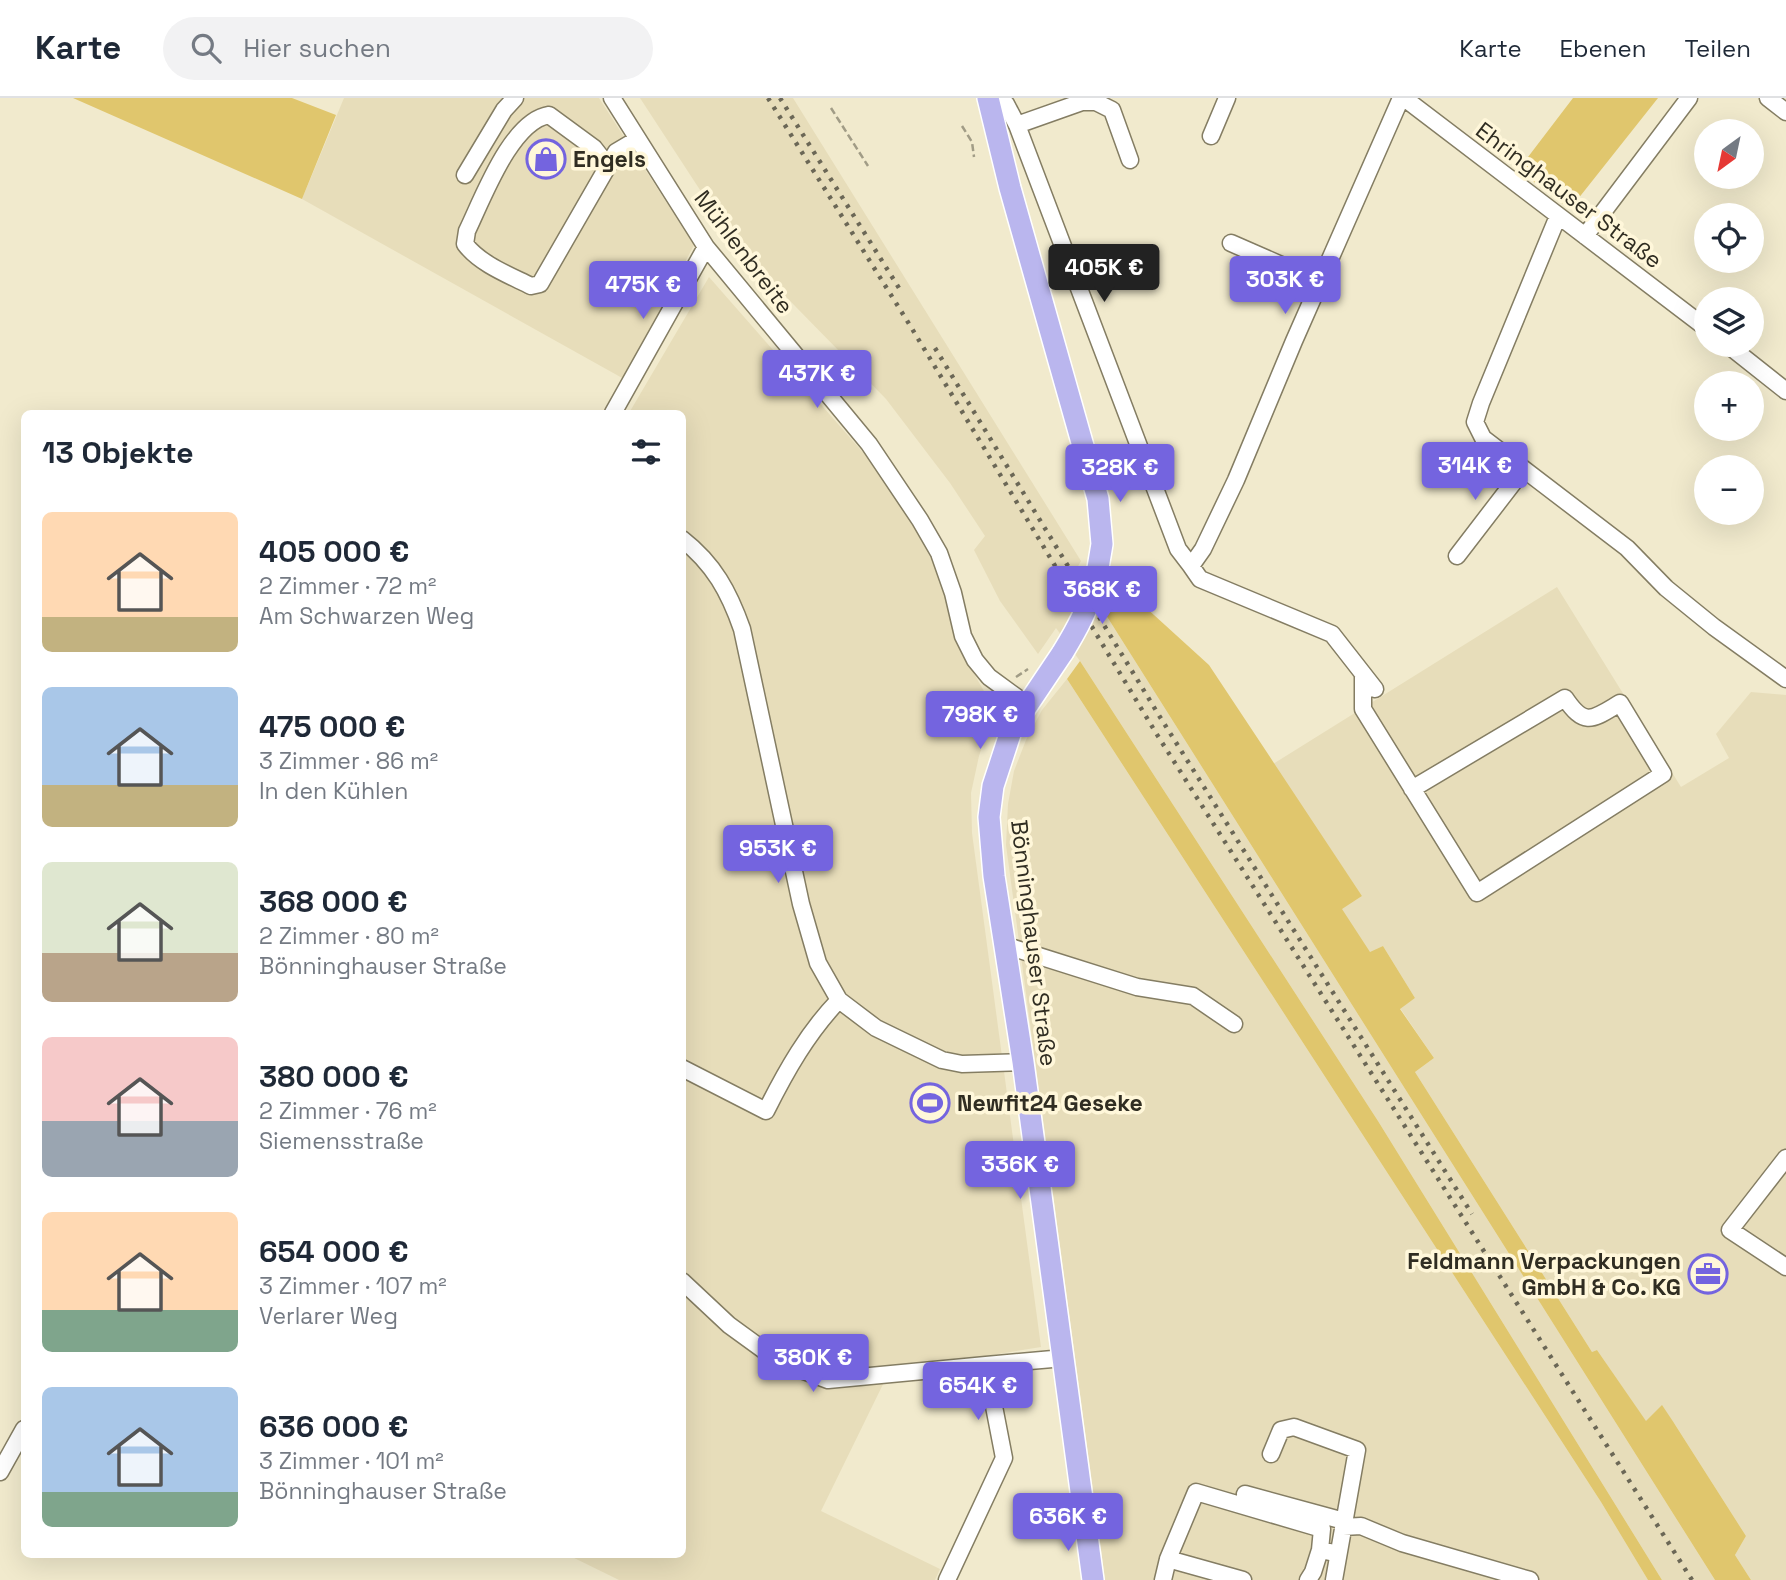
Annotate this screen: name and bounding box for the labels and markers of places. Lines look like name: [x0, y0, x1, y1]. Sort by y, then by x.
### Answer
shop icon: Engels: [525, 138, 567, 180]
place label: Engels: [573, 144, 646, 174]
pin: 405K €: [1047, 244, 1161, 304]
pin: 303K €: [1228, 256, 1342, 316]
pin: 475K €: [586, 262, 700, 321]
pin: 437K €: [760, 350, 874, 410]
pin: 314K €: [1418, 442, 1532, 502]
pin: 328K €: [1063, 444, 1177, 504]
pin: 368K €: [1045, 566, 1159, 626]
pin: 798K €: [923, 692, 1037, 751]
pin: 953K €: [721, 826, 835, 885]
sports icon: Newfit24 Geseke: [909, 1082, 951, 1124]
place label: Newfit24 Geseke: [957, 1088, 1143, 1118]
pin: 336K €: [963, 1142, 1077, 1201]
place label: Feldmann Verpackungen GmbH & Co. KG: [1407, 1246, 1681, 1302]
office icon: Feldmann Verpackungen GmbH & Co. KG: [1687, 1253, 1729, 1295]
pin: 380K €: [756, 1334, 870, 1394]
pin: 654K €: [921, 1362, 1035, 1422]
pin: 636K €: [1011, 1494, 1125, 1553]

